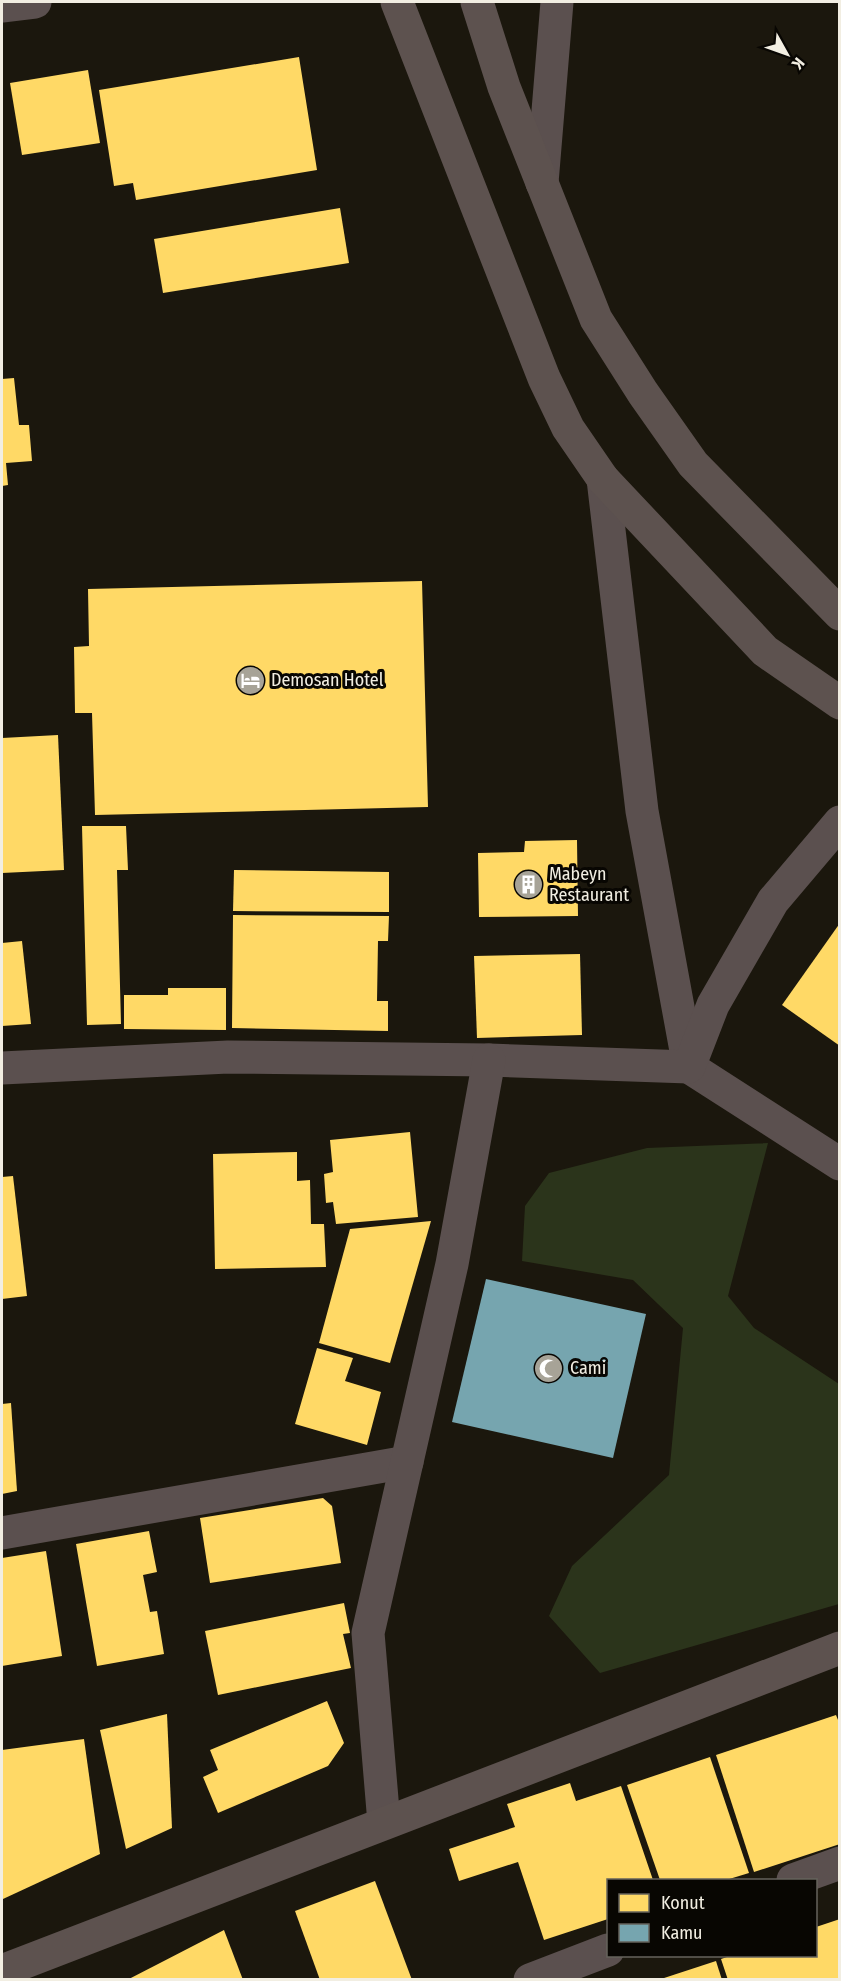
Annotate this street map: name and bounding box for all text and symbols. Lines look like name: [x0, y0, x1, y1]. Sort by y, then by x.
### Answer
north arrow: [757, 24, 817, 84]
text: K: [787, 54, 808, 74]
hotel icon: Demosan Hotel: [234, 664, 266, 696]
place label: Demosan Hotel: [271, 669, 384, 691]
place label: Mabeyn Restaurant: [549, 863, 629, 906]
building icon: Mabeyn Restaurant: [512, 868, 544, 900]
mosque icon: Cami: [533, 1352, 565, 1384]
place label: Cami: [570, 1357, 606, 1379]
legend: [607, 1879, 817, 1957]
text: Konut: [661, 1892, 705, 1914]
text: Kamu: [661, 1922, 702, 1944]

